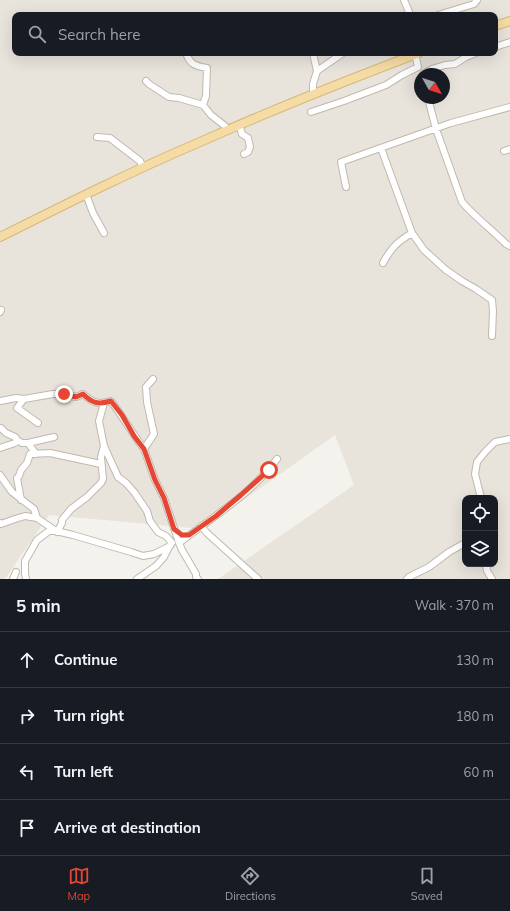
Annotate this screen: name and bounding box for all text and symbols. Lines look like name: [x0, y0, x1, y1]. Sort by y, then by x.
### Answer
search box: [12, 12, 498, 56]
icon: search: [26, 23, 48, 45]
text: Search here: [58, 25, 140, 44]
north arrow: [414, 68, 450, 104]
route end: [55, 385, 73, 403]
route start: [260, 461, 278, 479]
map controls: [462, 495, 498, 567]
button: locate: [462, 495, 498, 531]
button: layers: [462, 531, 498, 567]
text: 5 min: [16, 595, 61, 616]
text: Walk · 370 m: [415, 597, 494, 613]
icon: ahead: [16, 649, 38, 671]
text: Continue: [54, 650, 117, 669]
text: 130 m: [456, 652, 494, 668]
icon: right: [16, 705, 38, 727]
text: Turn right: [54, 706, 124, 725]
text: 180 m: [456, 708, 494, 724]
icon: left: [16, 761, 38, 783]
text: Turn left: [54, 762, 113, 781]
text: 60 m: [464, 764, 494, 780]
icon: arrive: [16, 817, 38, 839]
text: Arrive at destination: [54, 818, 201, 837]
tab: Map: [67, 865, 90, 903]
tab: Directions: [225, 865, 276, 903]
tab: Saved: [411, 865, 443, 903]

